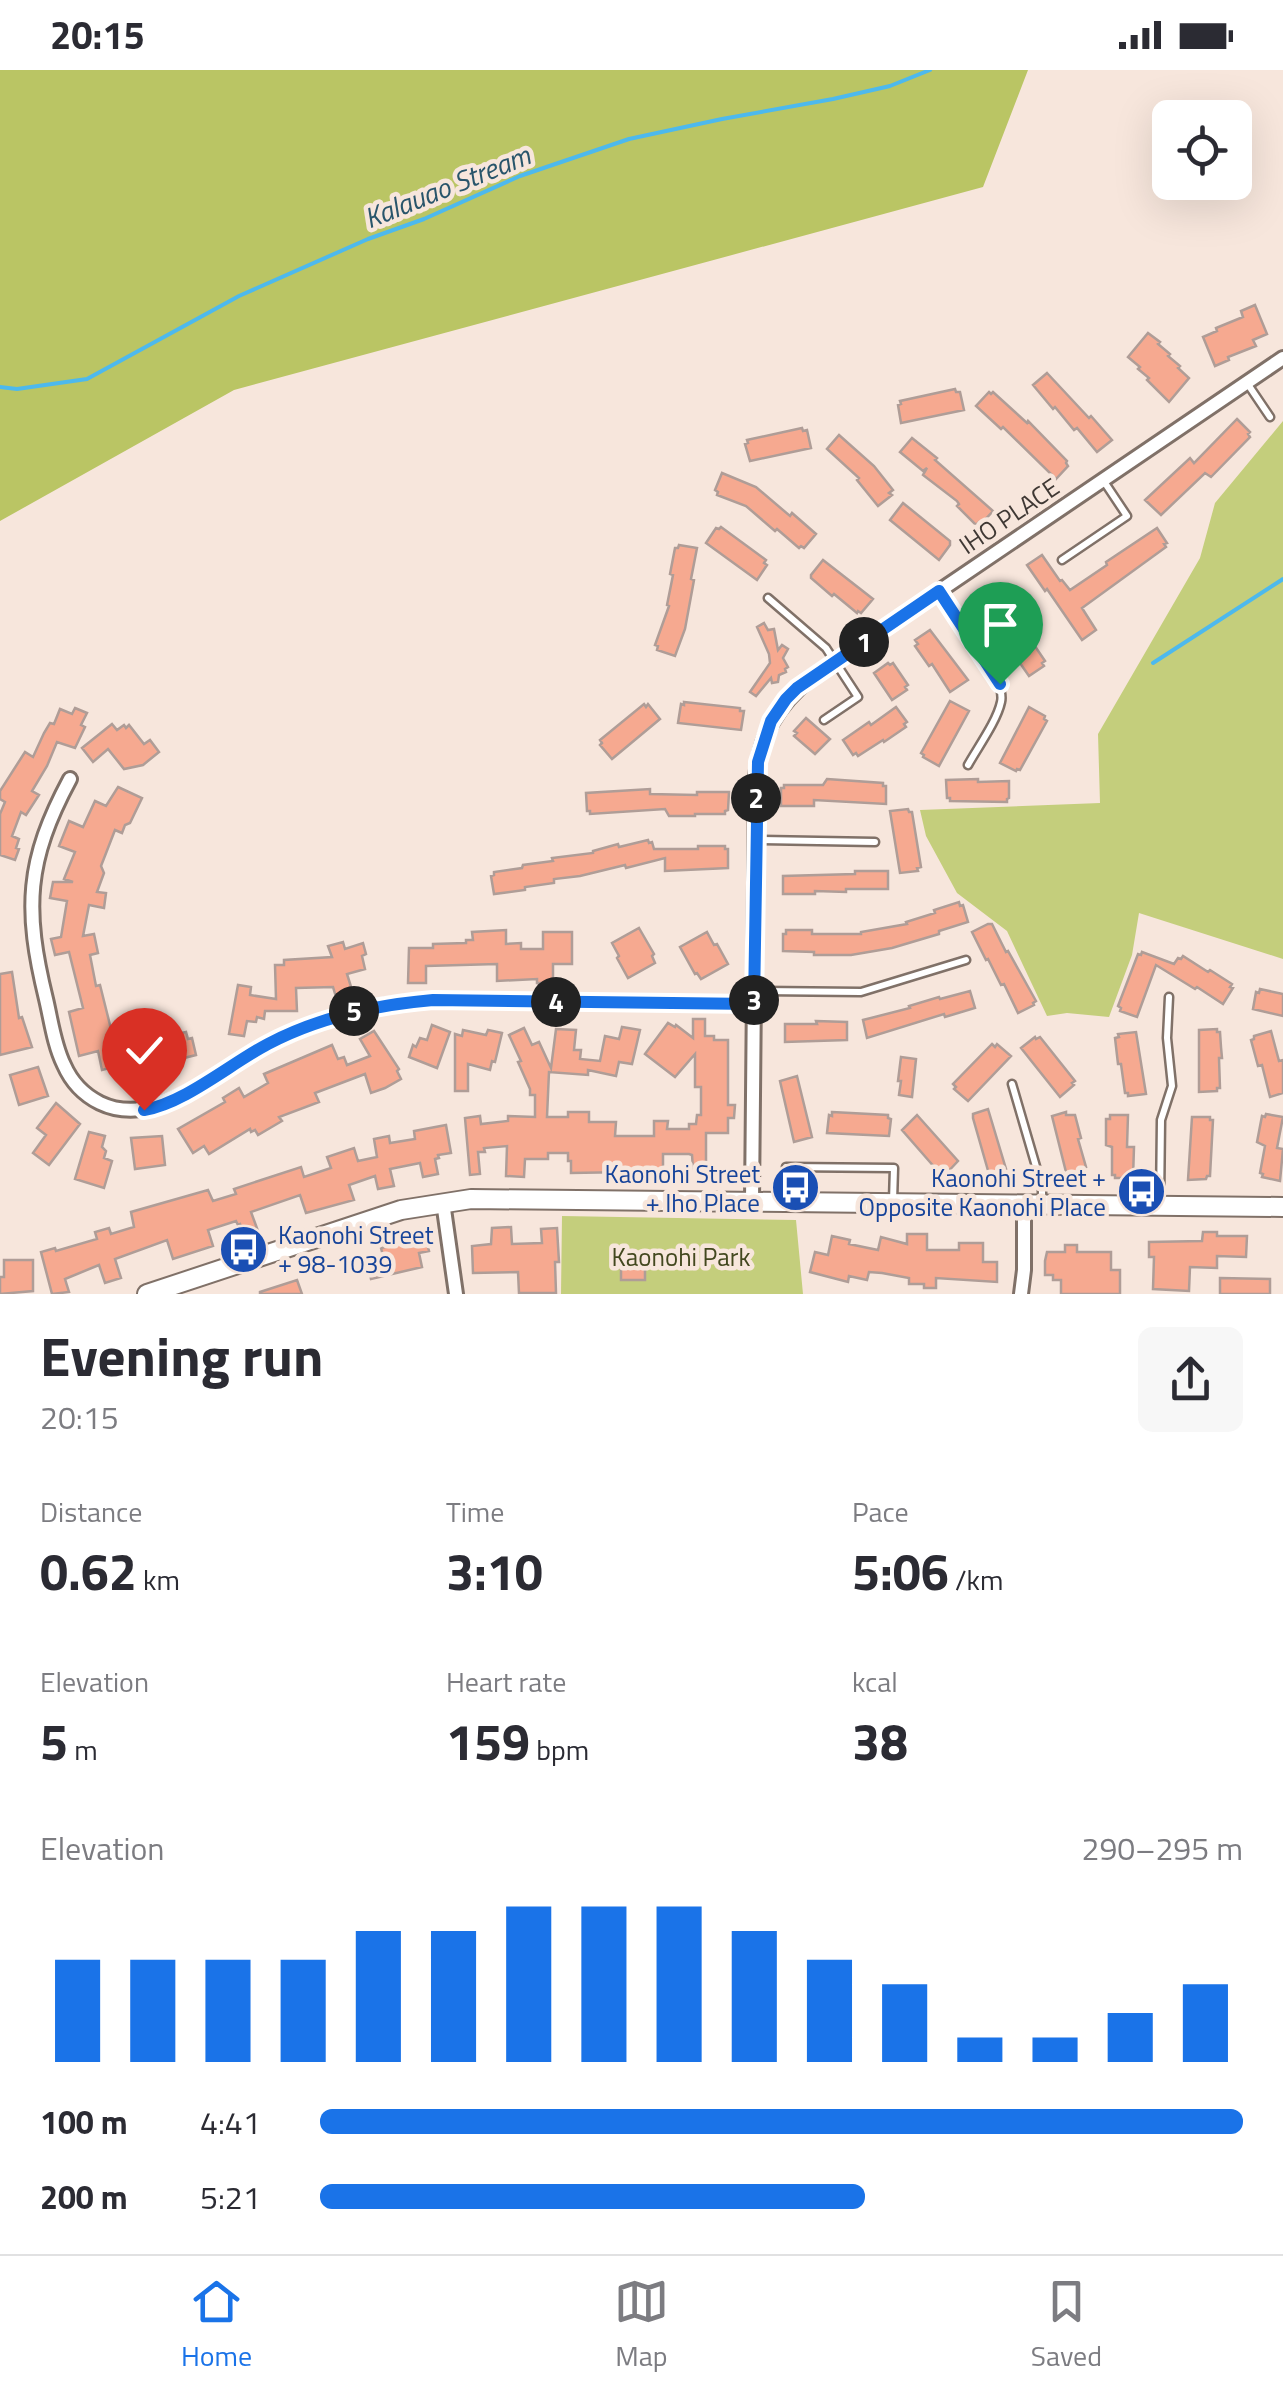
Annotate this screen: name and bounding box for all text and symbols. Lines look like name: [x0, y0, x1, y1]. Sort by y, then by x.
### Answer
text: 20:15: [50, 6, 145, 64]
map controls: [1152, 100, 1252, 200]
button: locate: [1152, 100, 1252, 200]
water label: Kalauao Stream: [357, 133, 538, 239]
street label: IHO PLACE: [951, 468, 1067, 564]
pin: [958, 582, 1043, 685]
icon: arrive: [973, 597, 1028, 652]
pin: 1: [839, 617, 889, 667]
text: 1: [856, 620, 872, 663]
pin: 2: [731, 773, 781, 823]
text: 2: [748, 776, 764, 819]
pin: 3: [729, 975, 779, 1025]
pin: 4: [531, 977, 581, 1027]
text: 3: [746, 978, 762, 1021]
text: 4: [548, 980, 564, 1023]
pin: 5: [329, 986, 379, 1036]
text: 5: [346, 989, 362, 1032]
pin: [102, 1008, 187, 1111]
icon: check: [117, 1023, 172, 1078]
place label: Kaonohi Street + Iho Place: [605, 1155, 760, 1222]
place label: Kaonohi Street + Opposite Kaonohi Place: [858, 1159, 1106, 1226]
bus stop icon: Kaonohi Street + Iho Place: [769, 1162, 821, 1214]
bus stop icon: Kaonohi Street + Opposite Kaonohi Place: [1115, 1166, 1167, 1218]
place label: Kaonohi Street + 98-1039: [278, 1216, 434, 1283]
bus stop icon: Kaonohi Street + 98-1039: [217, 1223, 269, 1275]
park label: Kaonohi Park: [612, 1238, 750, 1276]
text: Evening run: [40, 1314, 323, 1397]
button: share: [1138, 1327, 1243, 1432]
text: 20:15: [40, 1393, 119, 1441]
text: Distance: [40, 1490, 142, 1533]
text: Time: [446, 1490, 504, 1533]
text: Pace: [852, 1490, 909, 1533]
text: 0.62: [40, 1533, 137, 1609]
text: 3:10: [446, 1533, 543, 1609]
text: 5:06: [852, 1533, 949, 1609]
text: km: [137, 1558, 180, 1601]
text: /km: [949, 1558, 1003, 1601]
text: Elevation: [40, 1660, 149, 1703]
text: Heart rate: [446, 1660, 566, 1703]
text: kcal: [852, 1660, 898, 1703]
text: 5: [40, 1703, 68, 1779]
text: 159: [446, 1703, 530, 1779]
text: 38: [852, 1703, 908, 1779]
text: m: [68, 1728, 98, 1771]
text: bpm: [530, 1728, 589, 1771]
text: Elevation: [40, 1824, 164, 1872]
text: 290–295 m: [1081, 1824, 1243, 1872]
text: 100 m: [40, 2098, 128, 2146]
text: 4:41: [200, 2098, 261, 2146]
text: 200 m: [40, 2173, 128, 2221]
text: 5:21: [200, 2173, 261, 2221]
tab: Home: [181, 2274, 252, 2377]
tab: Map: [614, 2274, 669, 2377]
tab: Saved: [1031, 2274, 1102, 2377]

